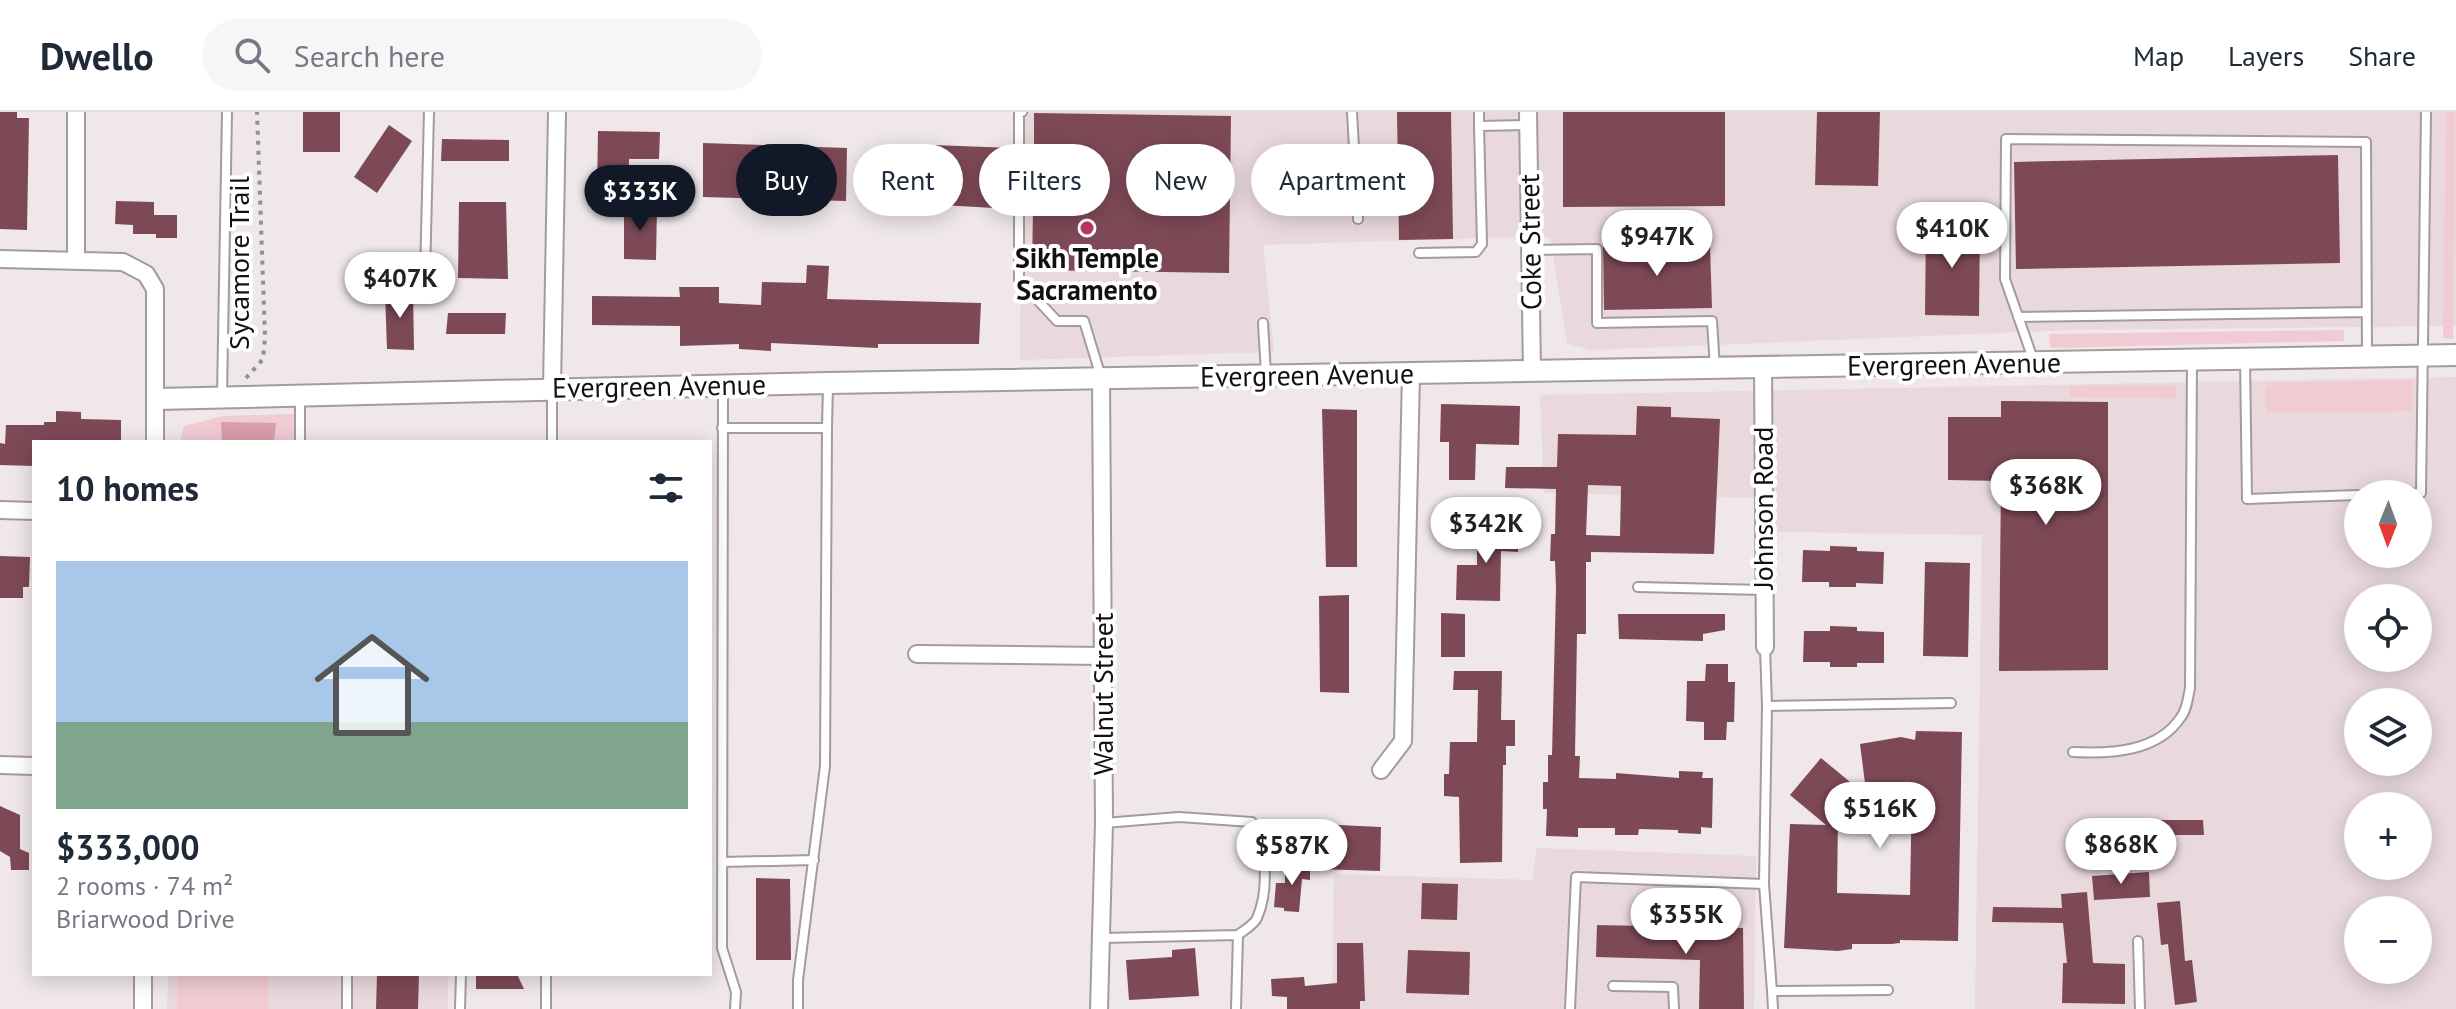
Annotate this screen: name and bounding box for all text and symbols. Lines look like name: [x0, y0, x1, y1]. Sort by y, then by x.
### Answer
search box: [202, 19, 762, 91]
text: Dwello: [40, 31, 154, 80]
icon: search: [230, 33, 274, 77]
text: Search here: [294, 36, 445, 75]
text: Map: [2133, 37, 2184, 74]
text: Layers: [2228, 37, 2304, 74]
text: Share: [2348, 37, 2416, 74]
chip: Buy: [736, 144, 837, 216]
chip: Rent: [853, 144, 963, 216]
chip: Filters: [979, 144, 1110, 216]
chip: New: [1126, 144, 1235, 216]
chip: Apartment: [1251, 144, 1434, 216]
pin: $333K: [584, 165, 696, 233]
street label: Coke Street: [1510, 173, 1549, 310]
text: $333K: [602, 174, 678, 207]
street label: Sycamore Trail: [220, 176, 257, 350]
pin: $410K: [1896, 202, 2008, 270]
pin: $947K: [1601, 210, 1713, 278]
text: $410K: [1914, 211, 1990, 244]
marker: Sikh Temple Sacramento: [1078, 219, 1096, 237]
text: $947K: [1619, 219, 1695, 252]
place label: Sikh Temple Sacramento: [1015, 239, 1159, 308]
pin: $407K: [344, 252, 456, 320]
text: $407K: [362, 261, 438, 294]
street label: Evergreen Avenue: [1847, 343, 2061, 384]
street label: Evergreen Avenue: [1200, 354, 1414, 395]
street label: Evergreen Avenue: [552, 365, 766, 406]
street label: Johnson Road: [1744, 427, 1781, 590]
pin: $368K: [1990, 459, 2102, 527]
text: 10 homes: [56, 466, 199, 510]
icon: filters: [644, 466, 688, 510]
text: $368K: [2008, 468, 2084, 501]
north arrow: [2344, 480, 2432, 568]
map controls: [2344, 480, 2432, 984]
pin: $342K: [1430, 497, 1542, 565]
text: $342K: [1448, 506, 1524, 539]
button: locate: [2344, 584, 2432, 672]
street label: Walnut Street: [1084, 612, 1121, 776]
icon: home: [300, 613, 444, 757]
button: layers: [2344, 688, 2432, 776]
pin: $516K: [1824, 782, 1936, 850]
text: $516K: [1842, 791, 1918, 824]
button: +: [2344, 792, 2432, 880]
pin: $868K: [2065, 818, 2177, 886]
pin: $587K: [1236, 819, 1348, 887]
text: $333,000: [56, 825, 200, 869]
text: $868K: [2083, 827, 2159, 860]
text: $587K: [1254, 828, 1330, 861]
text: 2 rooms · 74 m²: [56, 869, 233, 902]
pin: $355K: [1630, 888, 1742, 956]
button: −: [2344, 896, 2432, 984]
text: $355K: [1648, 897, 1724, 930]
text: Briarwood Drive: [56, 902, 235, 935]

